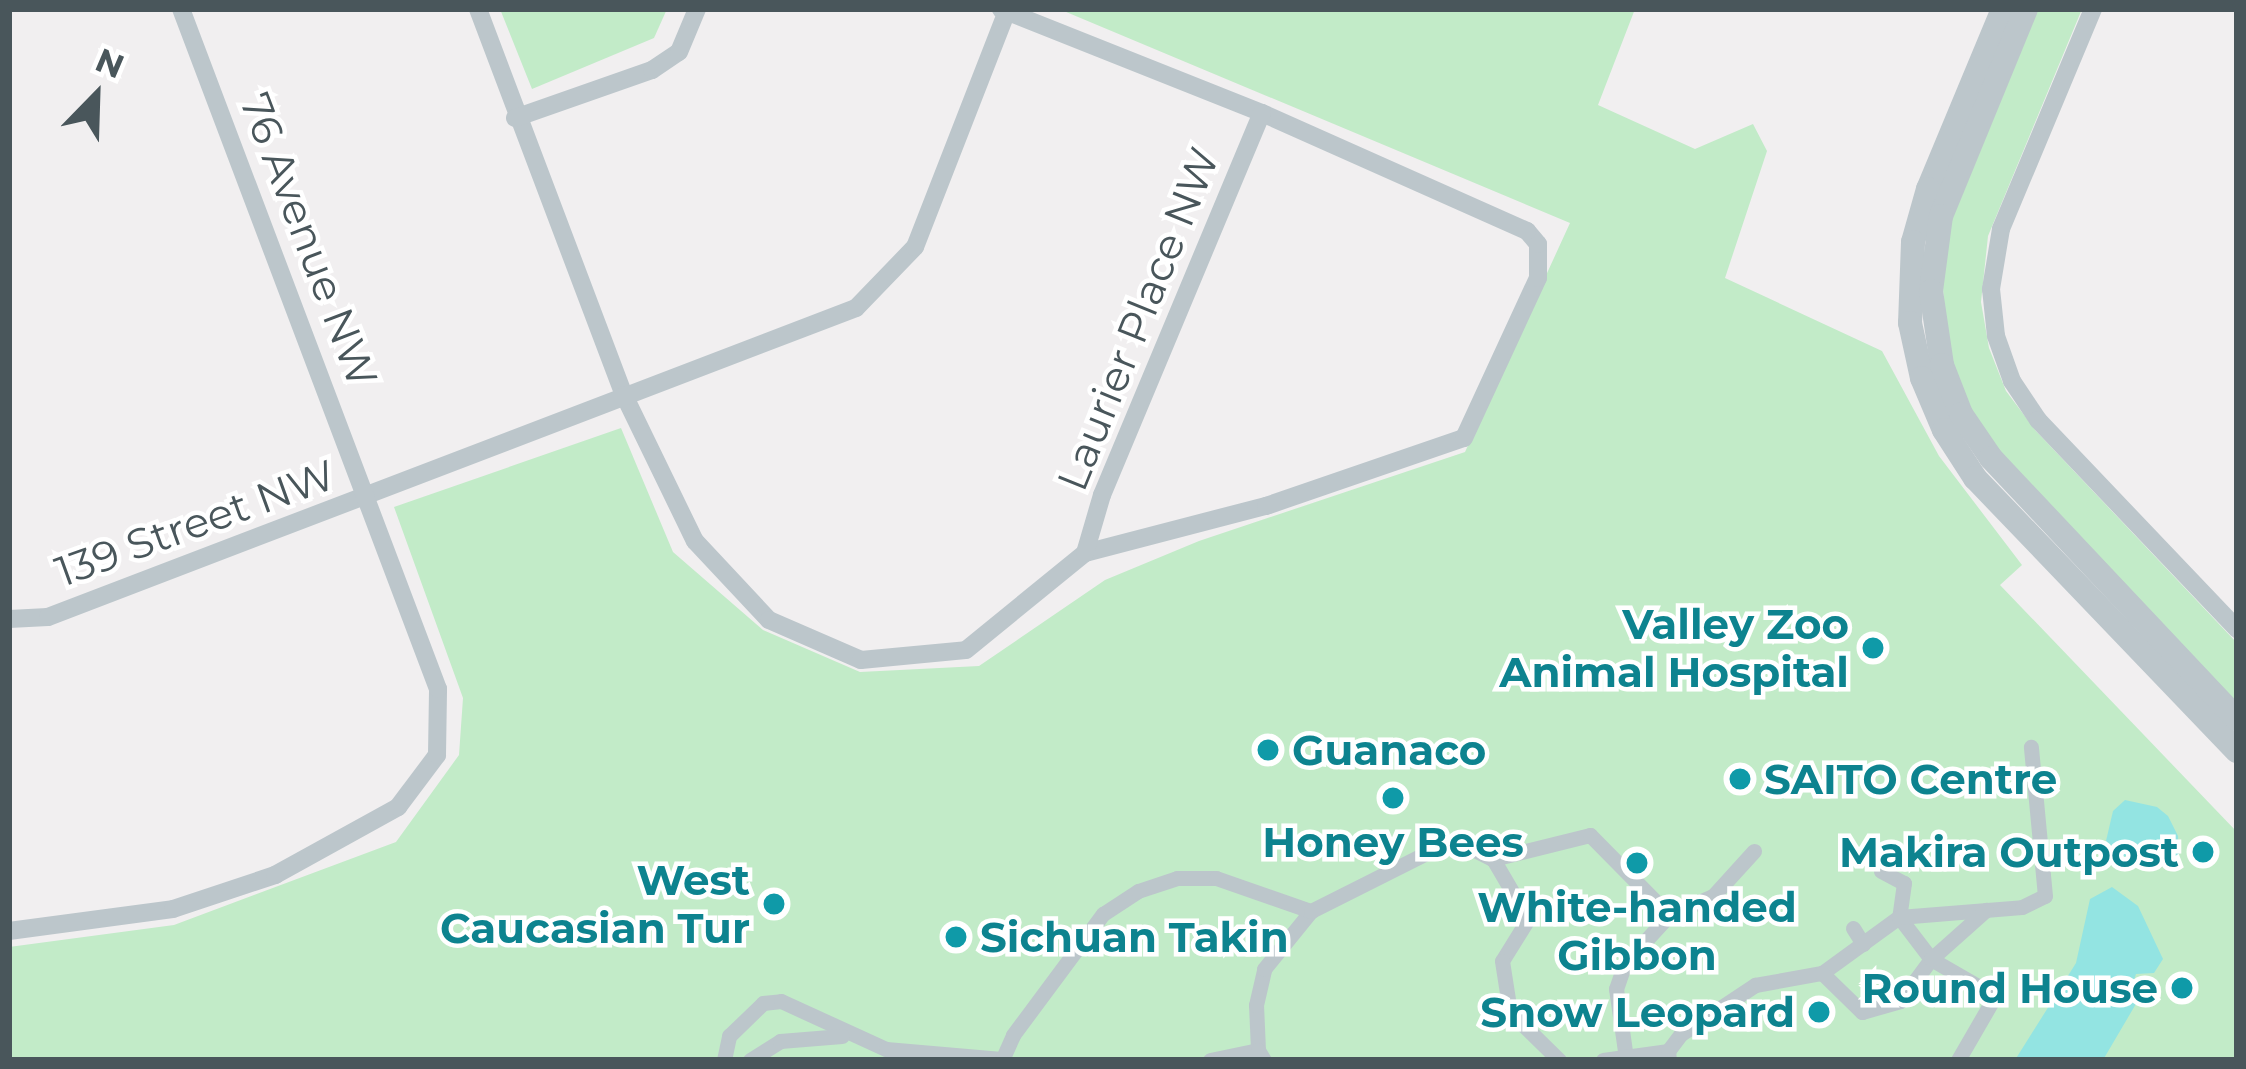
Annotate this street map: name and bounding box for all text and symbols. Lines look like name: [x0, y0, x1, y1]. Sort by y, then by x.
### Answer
north arrow: [36, 36, 156, 156]
text: N: [90, 39, 130, 86]
street label: 76 Avenue NW: [230, 86, 388, 394]
street label: Laurier Place NW: [1046, 140, 1230, 498]
street label: 139 Street NW: [48, 449, 342, 597]
place label: Valley Zoo Animal Hospital: [1499, 599, 1849, 698]
marker: Valley Zoo Animal Hospital: [1860, 635, 1886, 661]
place label: Guanaco: [1292, 725, 1486, 775]
marker: Guanaco: [1255, 737, 1281, 763]
place label: SAITO Centre: [1764, 754, 2057, 804]
marker: SAITO Centre: [1727, 766, 1753, 792]
marker: Honey Bees: [1380, 785, 1406, 811]
place label: Honey Bees: [1262, 817, 1524, 867]
place label: Makira Outpost: [1839, 827, 2179, 877]
marker: Makira Outpost: [2190, 839, 2216, 865]
marker: White-handed Gibbon: [1624, 850, 1650, 876]
place label: West Caucasian Tur: [440, 855, 750, 954]
place label: White-handed Gibbon: [1477, 882, 1797, 980]
marker: West Caucasian Tur: [761, 891, 787, 917]
place label: Sichuan Takin: [980, 912, 1289, 962]
marker: Sichuan Takin: [943, 924, 969, 950]
place label: Round House: [1862, 963, 2158, 1013]
marker: Round House: [2169, 975, 2195, 1001]
place label: Snow Leopard: [1480, 987, 1795, 1037]
marker: Snow Leopard: [1806, 999, 1832, 1025]

